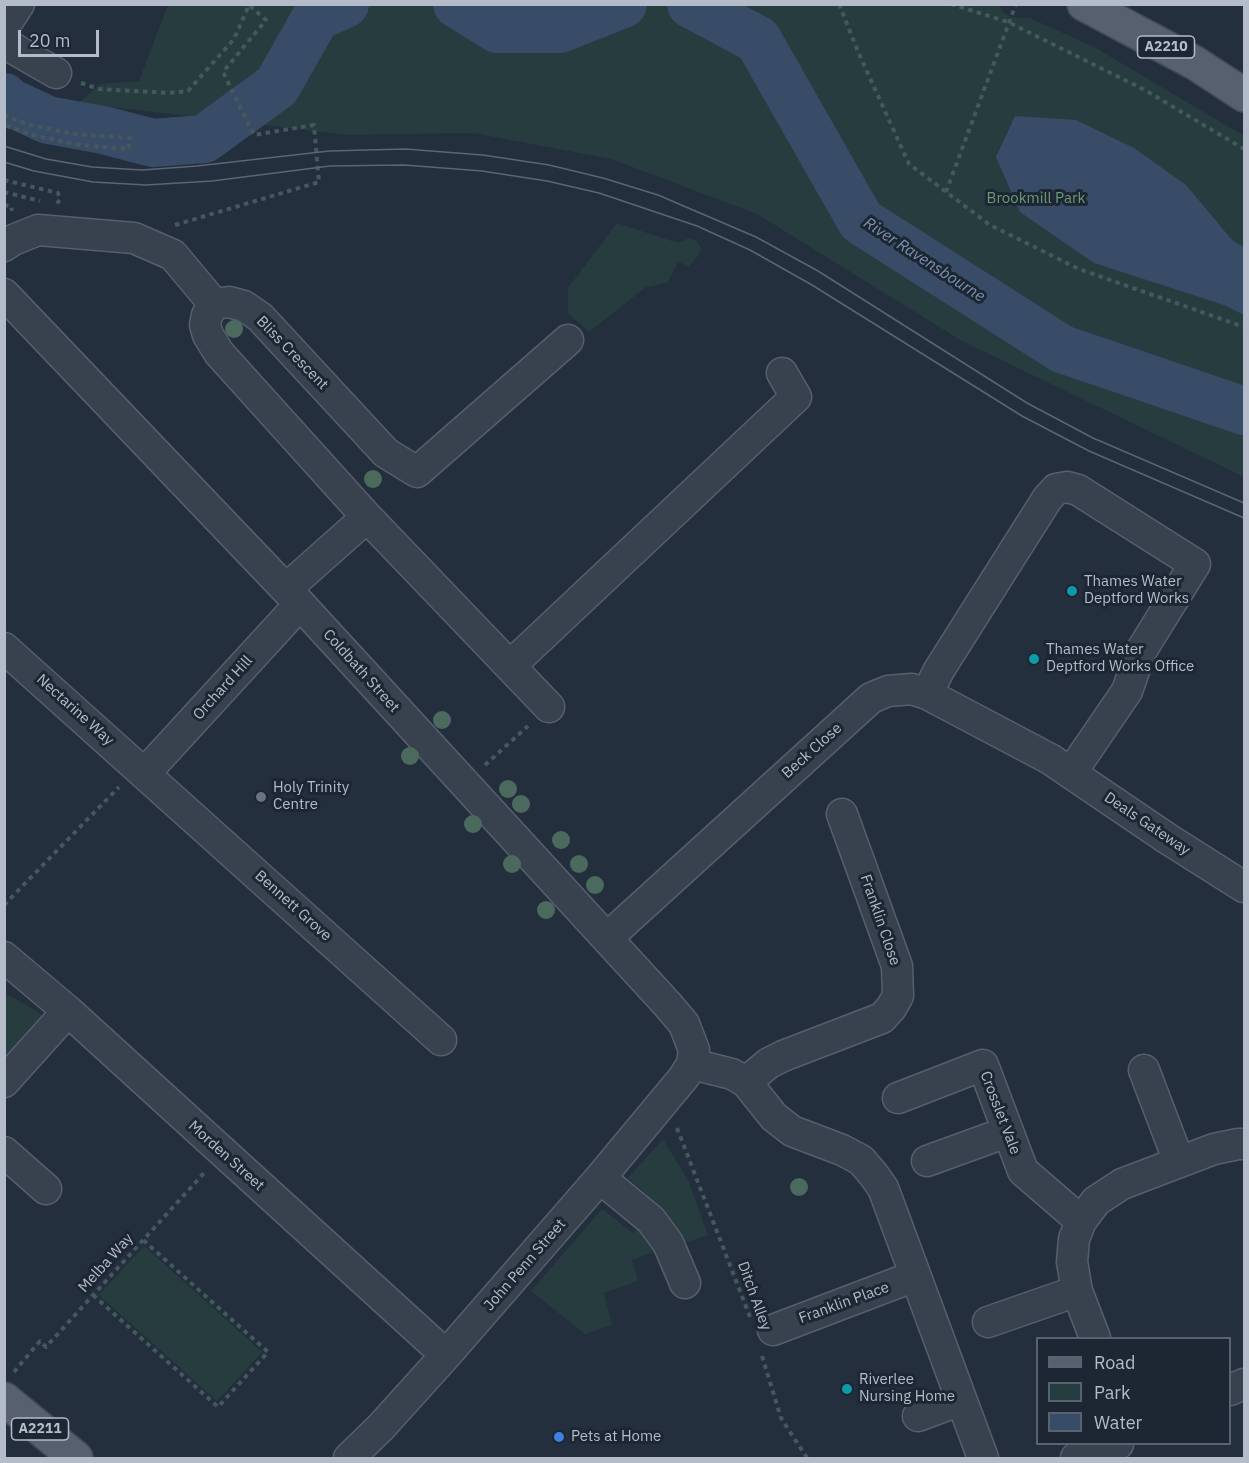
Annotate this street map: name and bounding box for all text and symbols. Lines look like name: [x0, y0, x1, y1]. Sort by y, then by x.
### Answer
scale bar: [21, 18, 102, 56]
text: 20 m: [29, 29, 71, 52]
road number: A2210: [1138, 36, 1194, 58]
park label: Brookmill Park: [987, 190, 1085, 208]
water label: River Ravensbourne: [860, 214, 988, 306]
street label: Bliss Crescent: [252, 312, 332, 394]
place label: Thames Water Deptford Works: [1084, 573, 1189, 608]
marker: Thames Water Deptford Works: [1065, 584, 1079, 598]
street label: Coldbath Street: [319, 626, 403, 716]
place label: Thames Water Deptford Works Office: [1046, 641, 1194, 676]
street label: Orchard Hill: [189, 652, 257, 724]
marker: Thames Water Deptford Works Office: [1027, 652, 1041, 666]
street label: Nectarine Way: [33, 671, 117, 749]
street label: Beck Close: [778, 719, 846, 783]
place label: Holy Trinity Centre: [273, 779, 349, 814]
street label: Deals Gateway: [1101, 789, 1193, 859]
marker: Holy Trinity Centre: [254, 790, 268, 804]
street label: Bennett Grove: [251, 867, 335, 945]
street label: Franklin Close: [856, 872, 904, 968]
street label: Crosslet Vale: [976, 1069, 1024, 1157]
street label: Morden Street: [184, 1117, 268, 1195]
street label: John Penn Street: [480, 1216, 570, 1314]
street label: Melba Way: [75, 1230, 137, 1296]
street label: Ditch Alley: [733, 1259, 775, 1333]
street label: Franklin Place: [796, 1278, 892, 1328]
legend: [1036, 1337, 1231, 1445]
text: Road: [1094, 1351, 1135, 1374]
place label: Riverlee Nursing Home: [859, 1371, 955, 1406]
text: Park: [1094, 1381, 1130, 1404]
marker: Riverlee Nursing Home: [840, 1382, 854, 1396]
text: Water: [1094, 1411, 1142, 1434]
road number: A2211: [12, 1418, 68, 1440]
place label: Pets at Home: [571, 1428, 661, 1446]
marker: Pets at Home: [552, 1430, 566, 1444]

